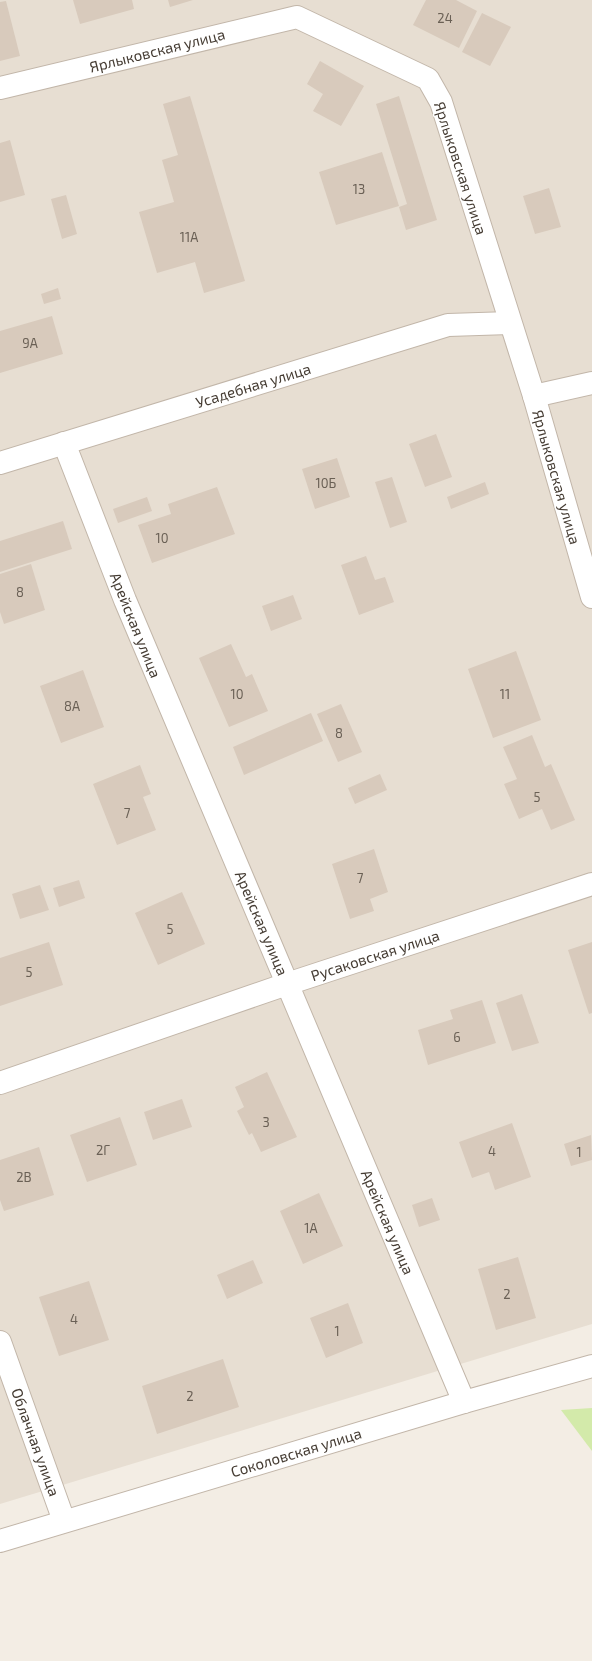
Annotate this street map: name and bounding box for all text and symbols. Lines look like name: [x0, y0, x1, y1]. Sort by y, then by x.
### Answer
house number: 24: [437, 10, 453, 26]
street label: Ярлыковская улица: [87, 24, 227, 77]
street label: Ярлыковская улица: [430, 99, 491, 237]
house number: 13: [353, 181, 365, 197]
house number: 11А: [180, 229, 198, 245]
house number: 9А: [22, 335, 38, 351]
street label: Усадебная улица: [193, 359, 313, 412]
street label: Ярлыковская улица: [528, 408, 585, 547]
house number: 10Б: [316, 475, 337, 491]
house number: 10: [155, 530, 169, 546]
street label: Арейская улица: [106, 570, 165, 681]
house number: 8: [16, 584, 24, 600]
house number: 10: [230, 686, 244, 702]
house number: 11: [500, 686, 510, 702]
house number: 8А: [64, 698, 80, 714]
house number: 8: [335, 725, 343, 741]
house number: 5: [534, 789, 541, 805]
house number: 7: [124, 805, 131, 821]
street label: Арейская улица: [231, 868, 292, 978]
house number: 7: [357, 870, 364, 886]
house number: 5: [167, 921, 174, 937]
street label: Русаковская улица: [308, 926, 442, 985]
house number: 5: [26, 964, 33, 980]
house number: 6: [453, 1029, 461, 1045]
house number: 3: [262, 1114, 270, 1130]
house number: 2Г: [96, 1142, 110, 1158]
house number: 4: [488, 1143, 496, 1159]
house number: 1: [576, 1144, 582, 1160]
street label: Арейская улица: [357, 1167, 418, 1277]
house number: 2В: [16, 1169, 32, 1185]
house number: 1А: [304, 1220, 318, 1236]
house number: 2: [503, 1286, 511, 1302]
house number: 4: [70, 1311, 78, 1327]
house number: 1: [334, 1323, 340, 1339]
street label: Облачная улица: [7, 1385, 64, 1499]
house number: 2: [186, 1388, 194, 1404]
street label: Соколовская улица: [228, 1424, 364, 1481]

